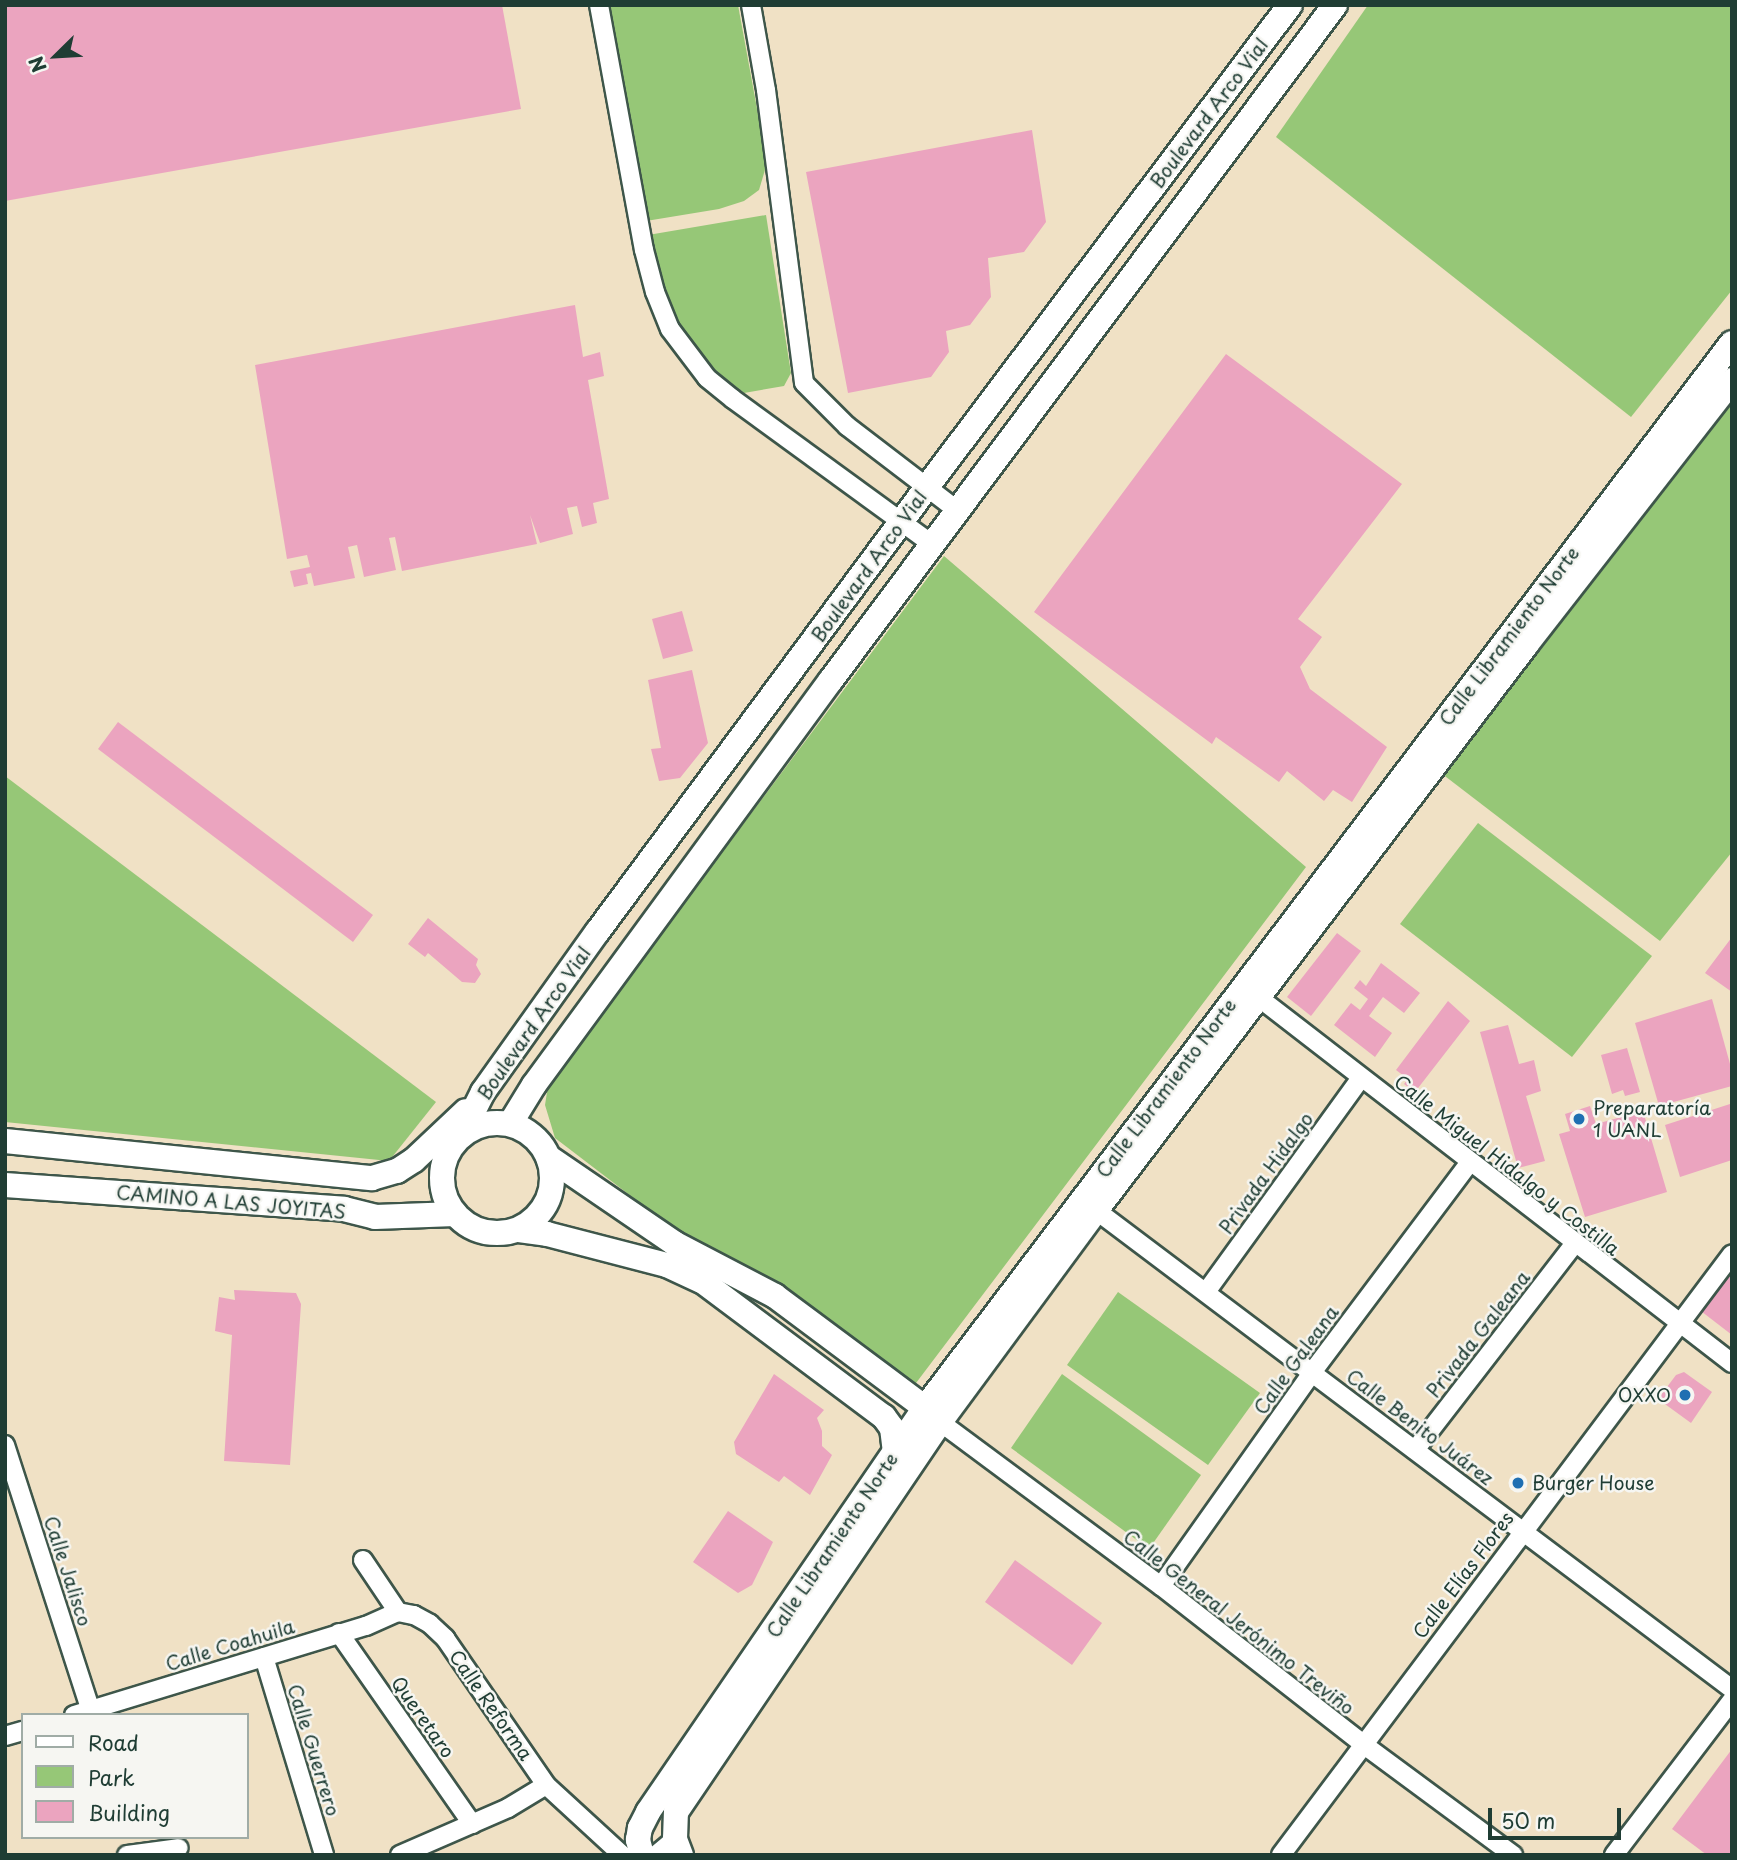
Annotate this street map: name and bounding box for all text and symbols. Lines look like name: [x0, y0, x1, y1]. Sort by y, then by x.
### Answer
north arrow: [21, 21, 91, 91]
street label: Boulevard Arco Vial: [1145, 33, 1273, 193]
text: N: [21, 52, 53, 77]
street label: Boulevard Arco Vial: [806, 485, 932, 647]
street label: Calle Libramiento Norte: [1434, 542, 1584, 730]
street label: Boulevard Arco Vial: [472, 941, 596, 1105]
street label: Calle Libramiento Norte: [1091, 994, 1241, 1182]
street label: Calle Miguel Hidalgo y Costilla: [1389, 1069, 1625, 1261]
place label: Preparatoría 1 UANL: [1593, 1097, 1711, 1141]
street label: Privada Hidalgo: [1214, 1107, 1318, 1239]
marker: Preparatoría 1 UANL: [1571, 1111, 1587, 1127]
street label: CAMINO A LAS JOYITAS: [115, 1181, 347, 1223]
street label: Privada Galeana: [1421, 1266, 1535, 1402]
street label: Calle Galeana: [1248, 1300, 1344, 1420]
street label: Calle Benito Juárez: [1342, 1364, 1498, 1490]
place label: OXXO: [1618, 1384, 1671, 1406]
marker: OXXO: [1677, 1387, 1693, 1403]
street label: Calle Libramiento Norte: [761, 1448, 903, 1642]
place label: Burger House: [1532, 1472, 1656, 1494]
marker: Burger House: [1510, 1475, 1526, 1491]
street label: Calle Elías Flores: [1408, 1507, 1518, 1643]
street label: Calle Jalisco: [39, 1513, 97, 1629]
street label: Calle General Jerónimo Treviño: [1119, 1525, 1359, 1719]
street label: Calle Coahuila: [162, 1614, 298, 1676]
street label: Calle Reforma: [445, 1645, 537, 1765]
street label: Queretaro: [387, 1672, 459, 1762]
street label: Calle Guerrero: [283, 1682, 345, 1818]
legend: [21, 1713, 248, 1839]
text: Road: [88, 1726, 139, 1758]
text: Park: [88, 1761, 135, 1793]
scale bar: [1492, 1794, 1625, 1838]
text: Building: [88, 1796, 170, 1828]
text: 50 m: [1501, 1804, 1555, 1836]

